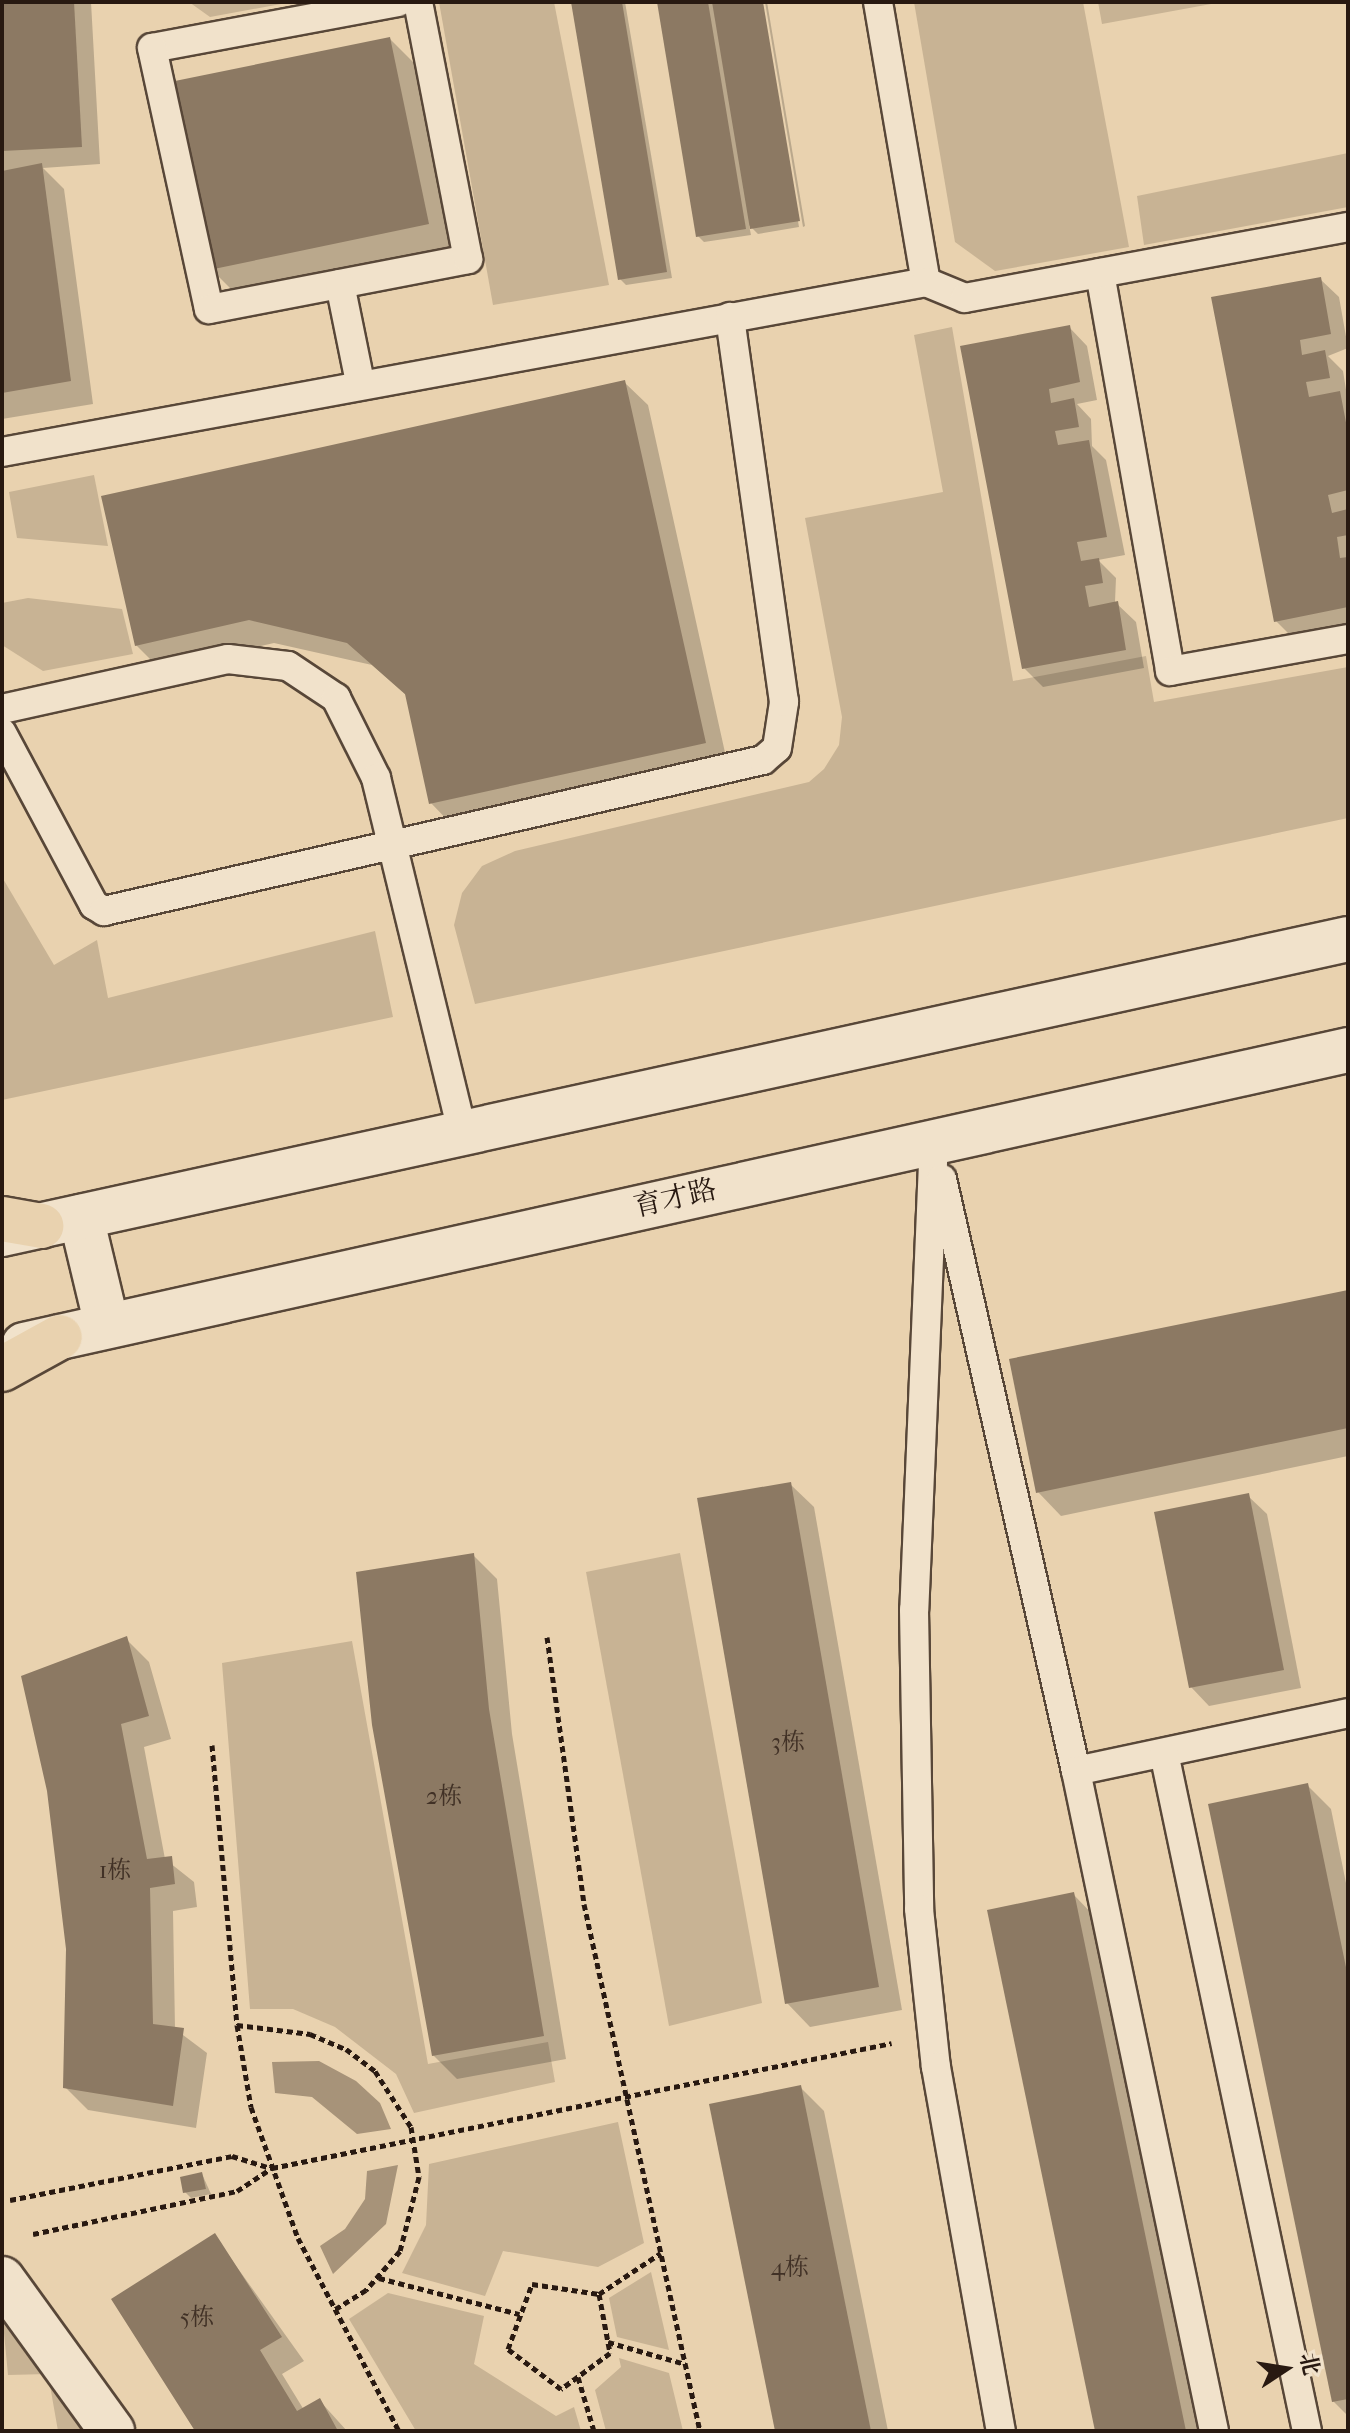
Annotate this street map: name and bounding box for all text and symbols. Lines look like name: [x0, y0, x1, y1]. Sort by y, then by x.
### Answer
street label: 育才路: [630, 1172, 720, 1224]
house number: 3栋: [771, 1729, 805, 1757]
house number: 2栋: [426, 1783, 462, 1811]
house number: 1栋: [99, 1857, 131, 1885]
house number: 4栋: [771, 2254, 809, 2282]
house number: 5栋: [180, 2304, 214, 2332]
north arrow: [1246, 2329, 1326, 2409]
text: 北: [1294, 2351, 1324, 2377]

